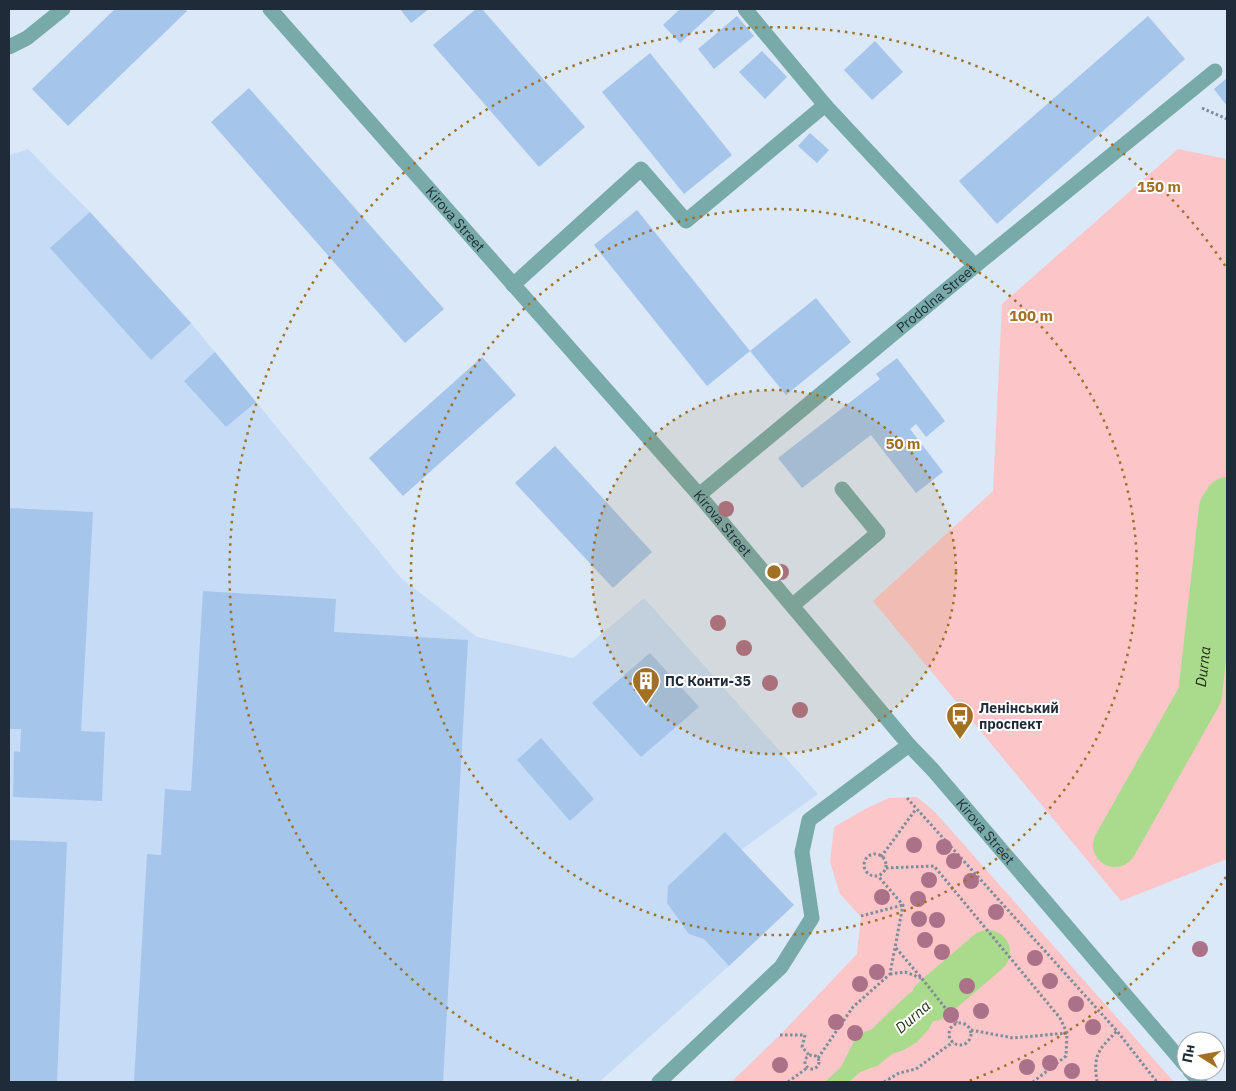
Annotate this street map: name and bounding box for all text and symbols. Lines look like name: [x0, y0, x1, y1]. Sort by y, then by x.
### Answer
text: 150 m: [1137, 177, 1181, 196]
street label: Kirova Street: [422, 183, 489, 255]
street label: Prodolna Street: [892, 260, 980, 337]
text: 100 m: [1009, 306, 1053, 325]
text: 50 m: [886, 434, 920, 453]
street label: Kirova Street: [690, 486, 756, 560]
centre of rings: [765, 563, 783, 581]
water label: Durna: [1191, 645, 1214, 688]
building icon: ПС Конти-35: [631, 666, 661, 705]
place label: ПС Конти-35: [665, 672, 751, 690]
place label: Ленінський проспект: [979, 699, 1059, 733]
bus stop icon: Ленінський проспект: [945, 701, 975, 740]
street label: Kirova Street: [952, 795, 1019, 868]
water label: Durna: [891, 996, 935, 1037]
north arrow: [1176, 1031, 1226, 1081]
text: Пн: [1178, 1043, 1199, 1064]

